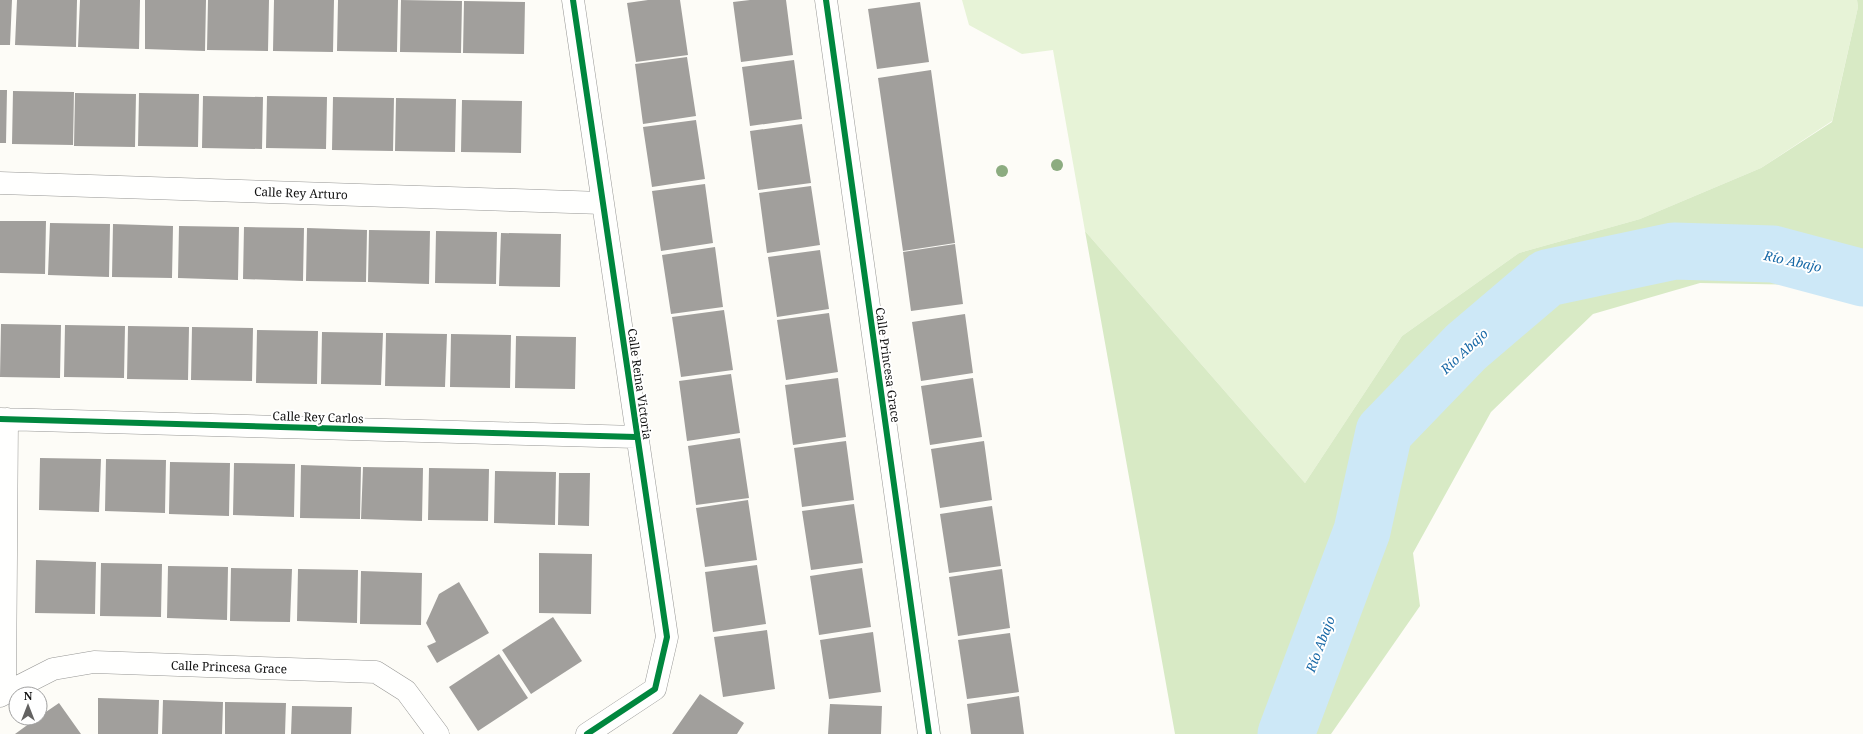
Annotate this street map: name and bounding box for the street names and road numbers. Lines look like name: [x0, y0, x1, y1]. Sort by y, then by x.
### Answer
street label: Calle Rey Arturo: [254, 183, 348, 203]
street label: Calle Princesa Grace: [871, 306, 905, 424]
street label: Calle Reina Victoria: [624, 327, 656, 441]
street label: Calle Rey Carlos: [272, 407, 364, 427]
street label: Calle Princesa Grace: [171, 656, 287, 678]

